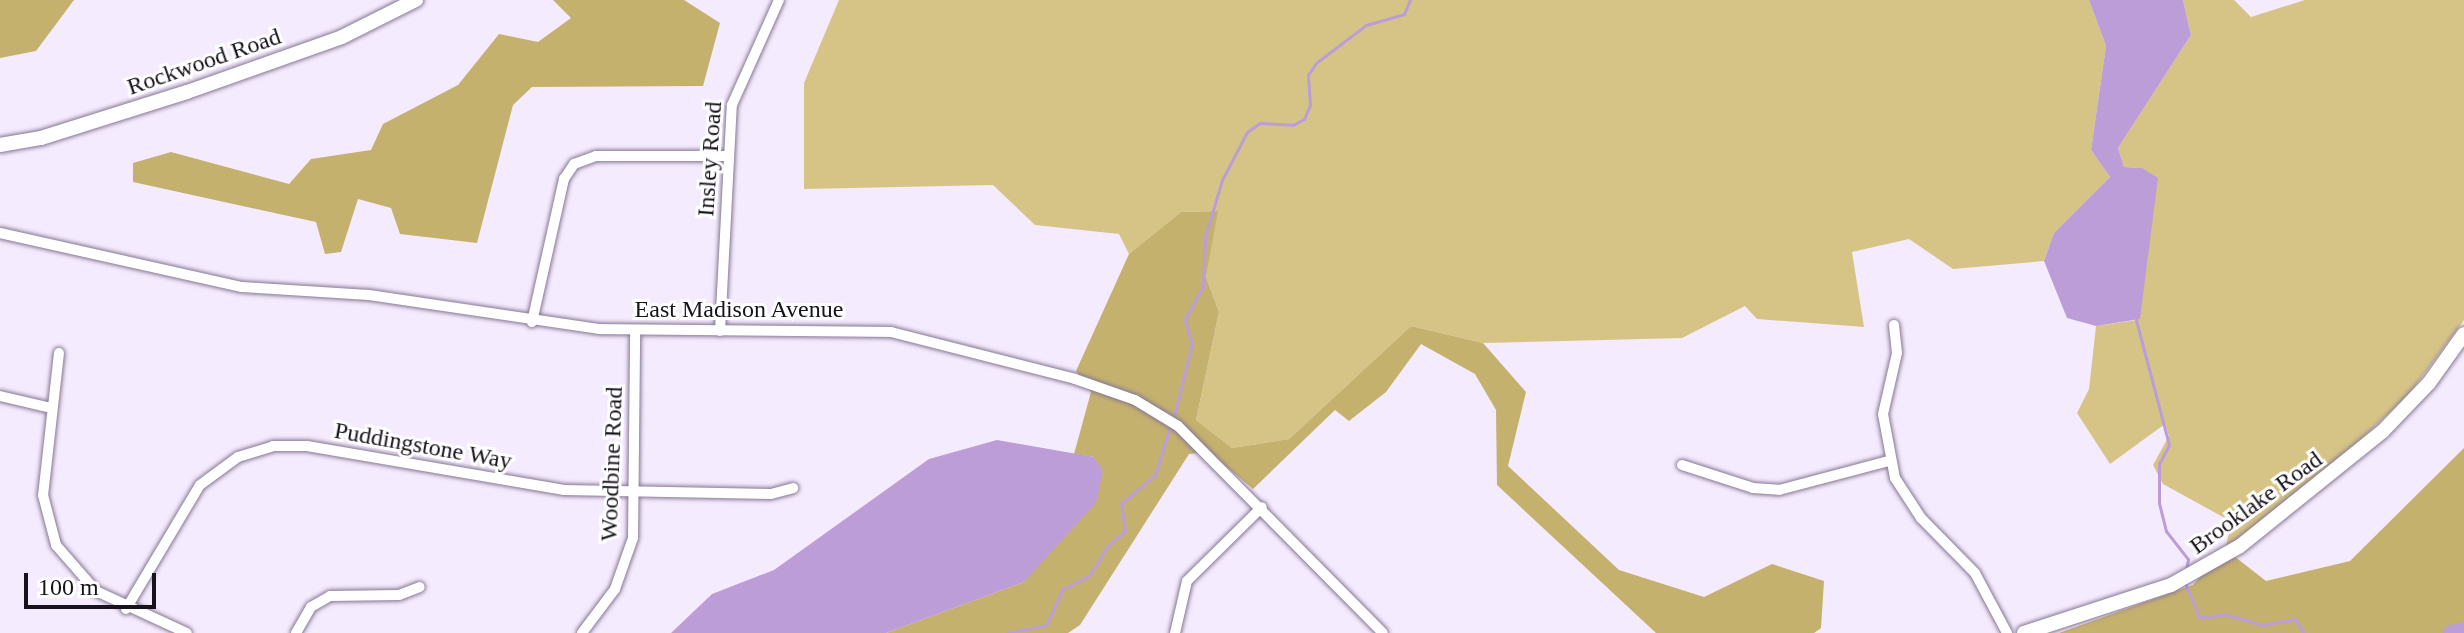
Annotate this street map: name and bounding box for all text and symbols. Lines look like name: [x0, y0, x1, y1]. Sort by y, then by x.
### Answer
street label: Rockwood Road: [123, 22, 285, 102]
street label: Insley Road: [692, 100, 728, 218]
street label: East Madison Avenue: [634, 296, 844, 324]
street label: Woodbine Road: [595, 386, 629, 542]
street label: Puddingstone Way: [332, 416, 514, 476]
street label: Brooklake Road: [2184, 445, 2328, 561]
scale bar: [28, 557, 160, 607]
text: 100 m: [38, 574, 99, 600]

